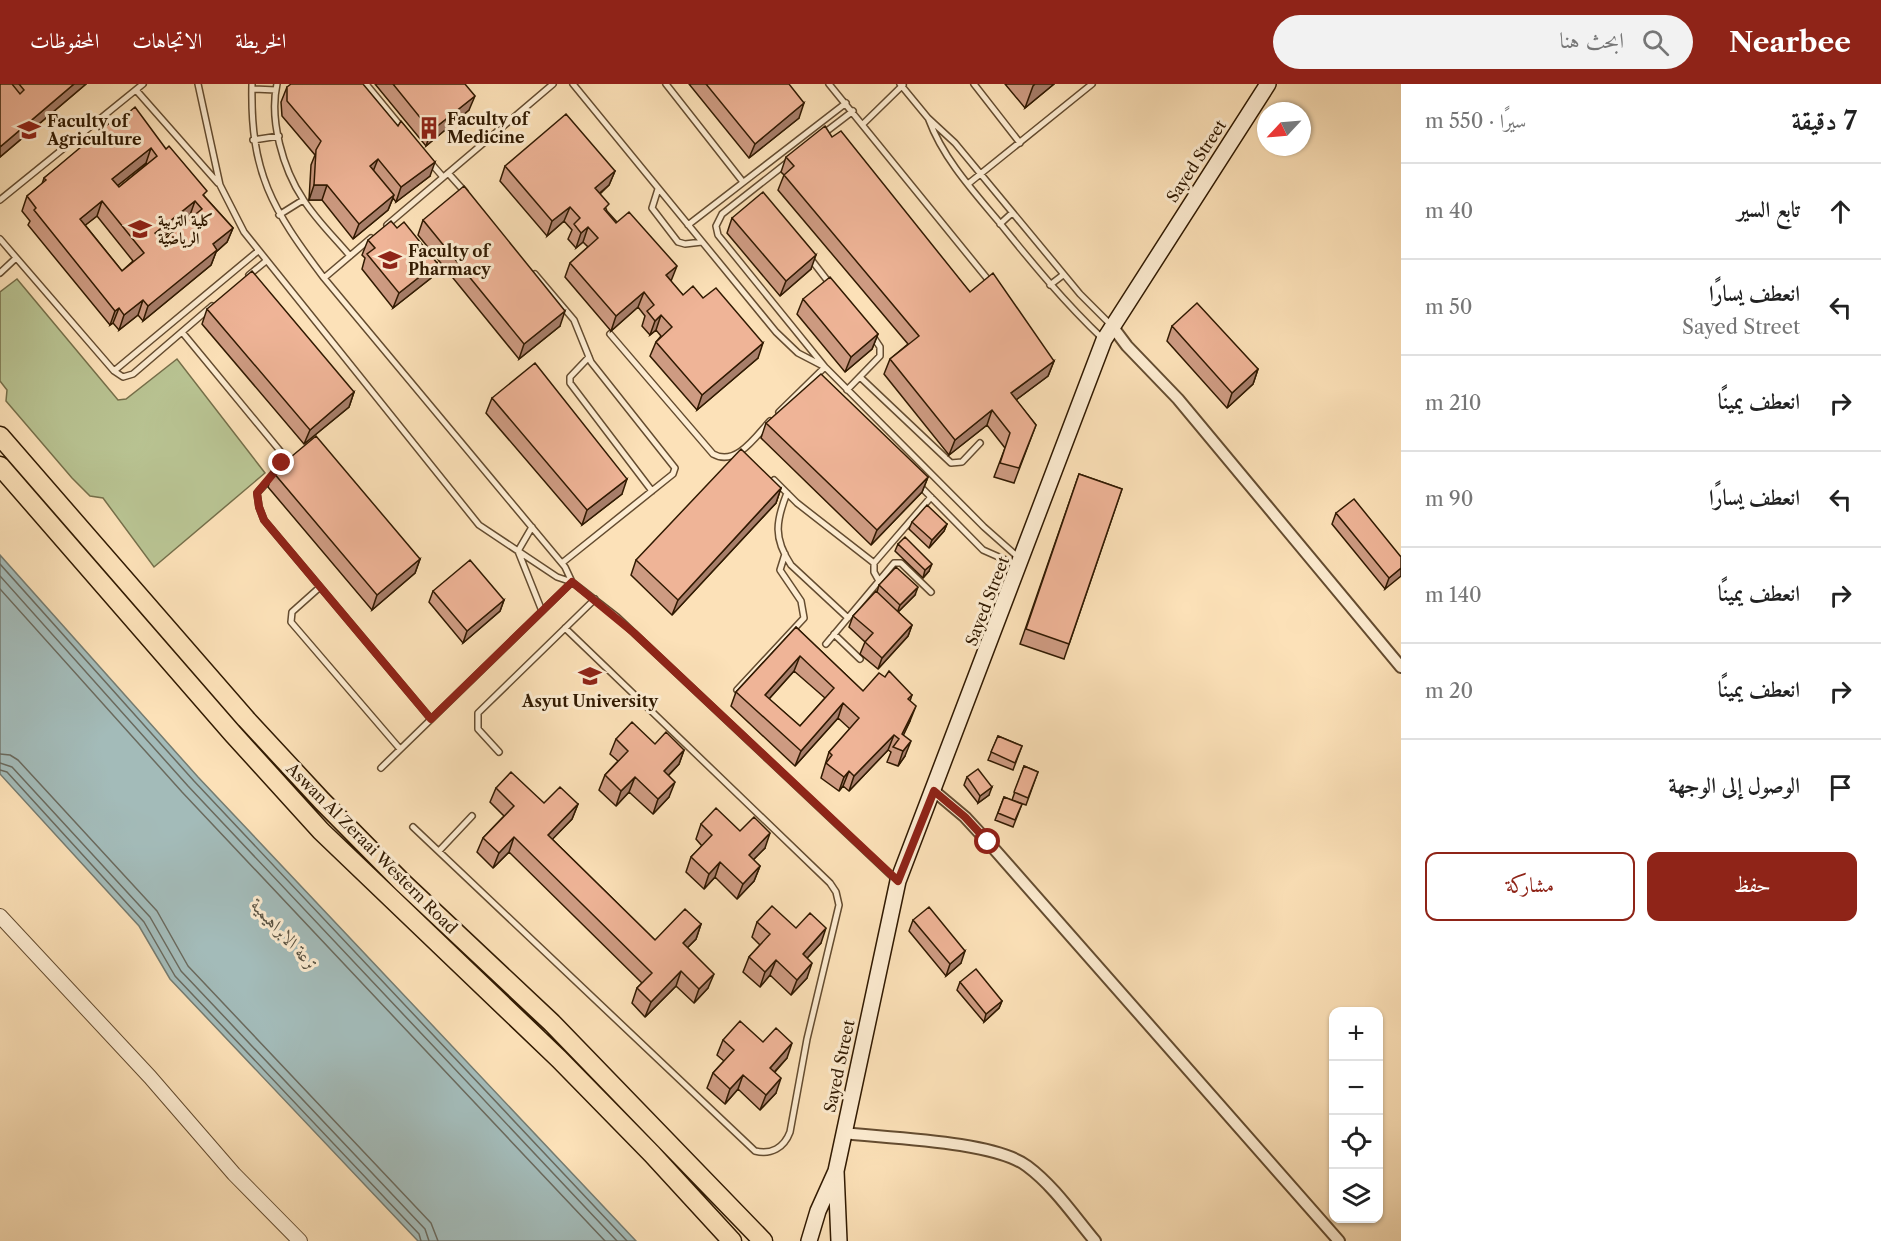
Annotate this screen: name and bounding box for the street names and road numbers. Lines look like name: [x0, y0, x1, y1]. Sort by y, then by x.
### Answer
street label: Sayed Street: [1162, 116, 1230, 206]
street label: Sayed Street: [961, 553, 1013, 649]
street label: Aswan Al Zeraai Western Road: [282, 758, 462, 938]
street label: Sayed Street: [819, 1017, 859, 1114]

